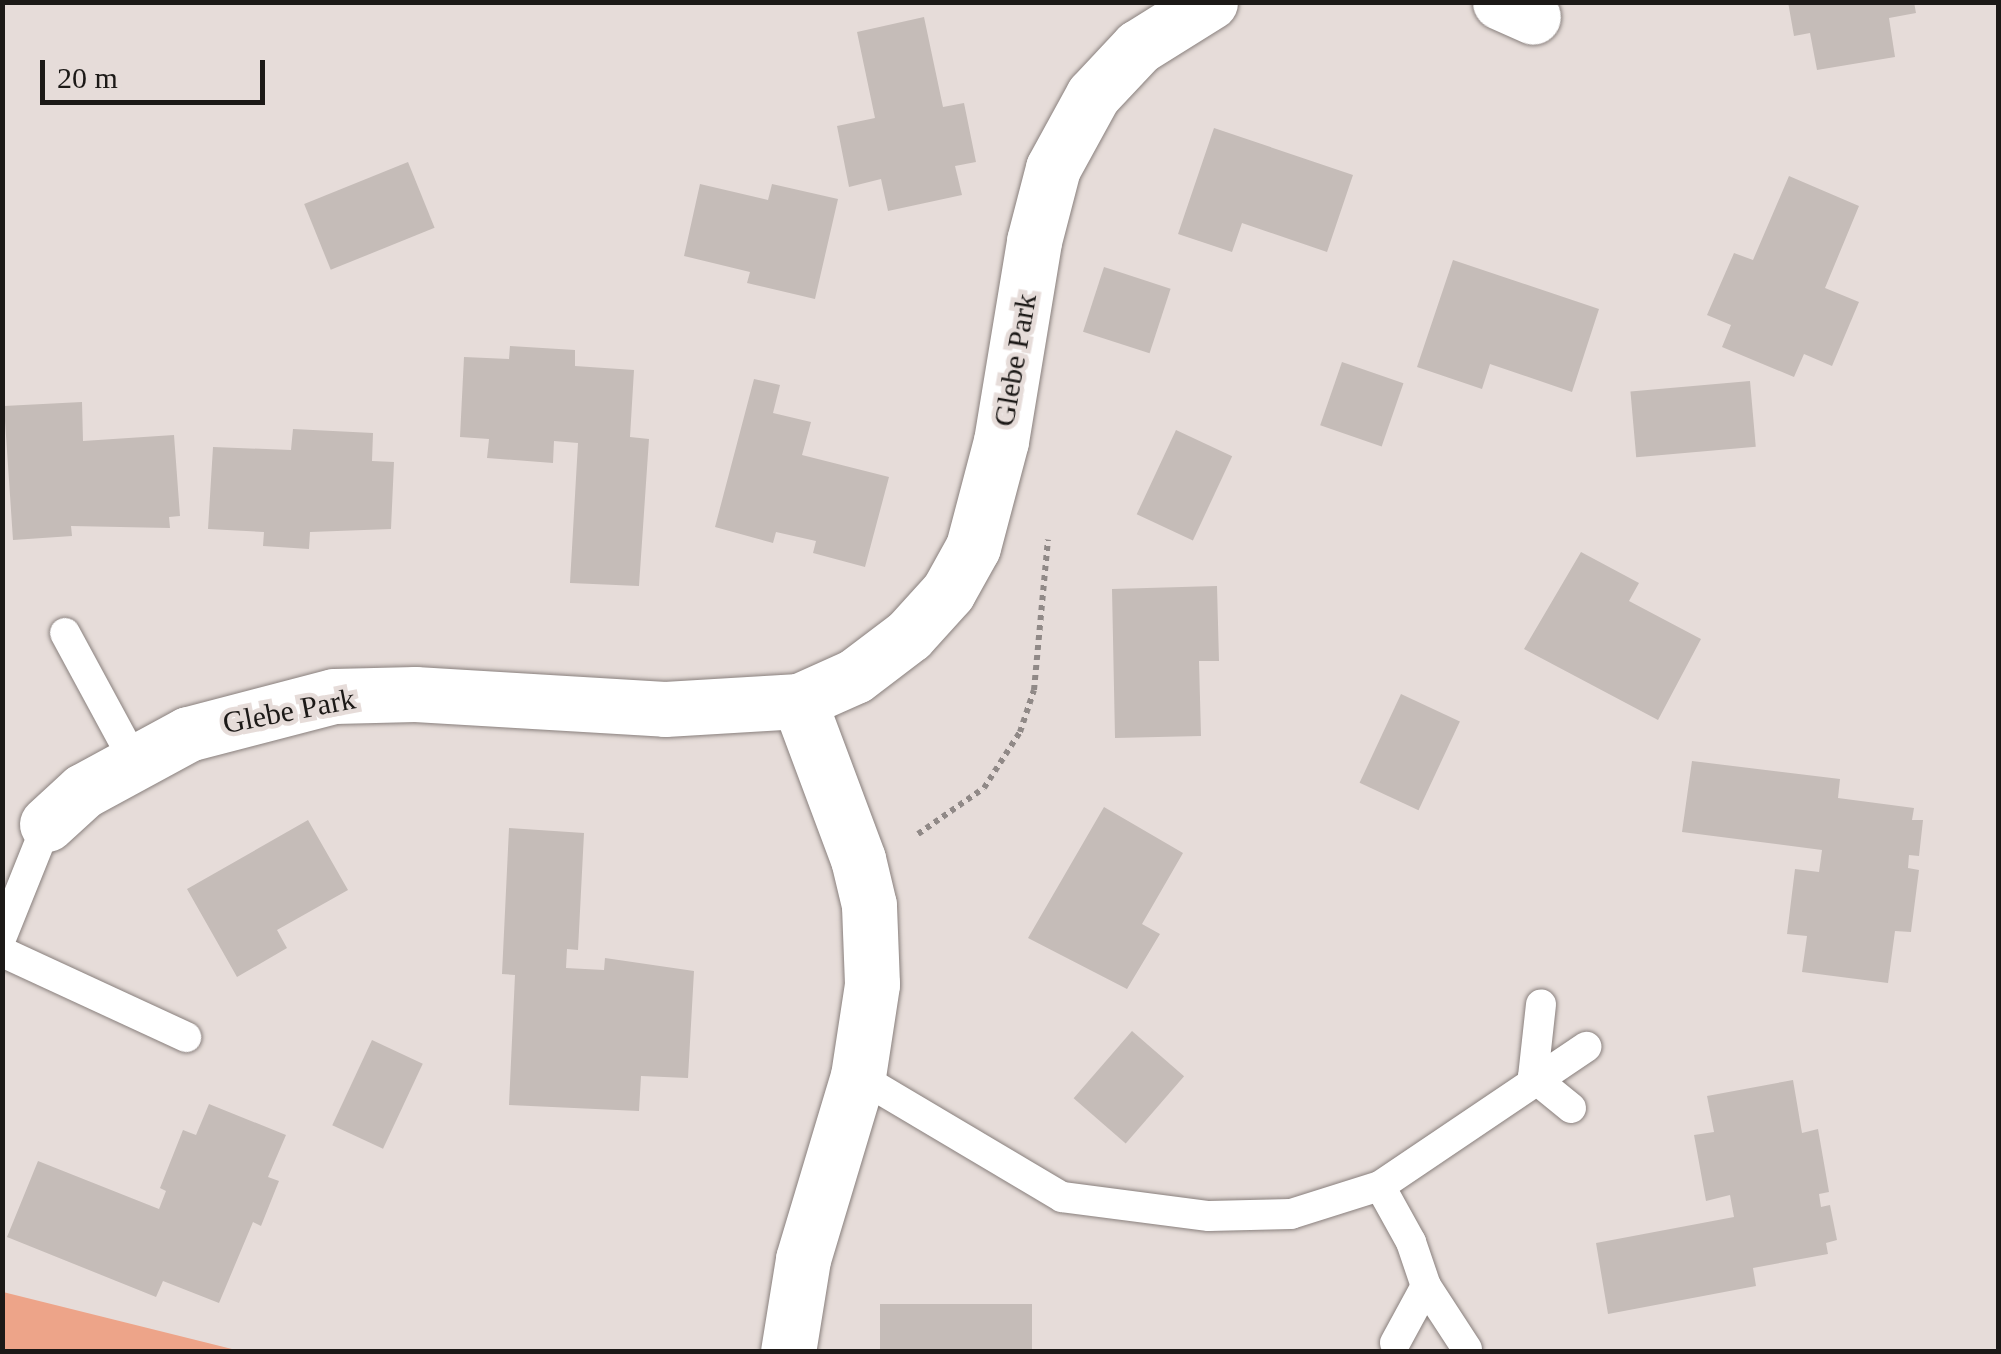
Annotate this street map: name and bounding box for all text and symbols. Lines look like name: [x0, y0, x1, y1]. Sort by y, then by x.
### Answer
scale bar: [45, 40, 270, 102]
text: 20 m: [57, 61, 118, 94]
street label: Glebe Park: [986, 291, 1044, 429]
street label: Glebe Park: [220, 681, 358, 741]

